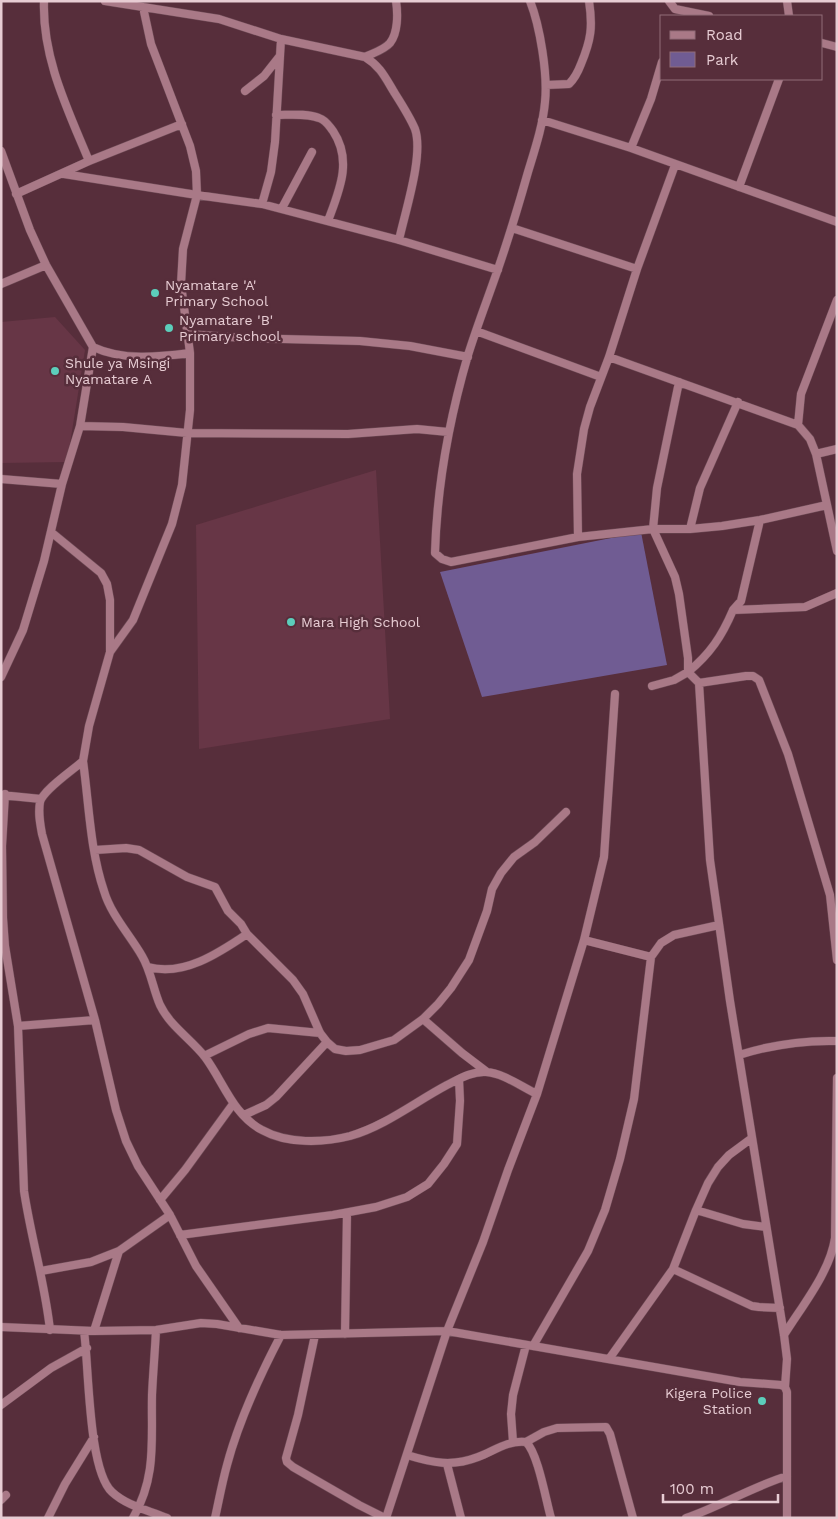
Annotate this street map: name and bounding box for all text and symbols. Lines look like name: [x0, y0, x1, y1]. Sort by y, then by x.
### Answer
legend: [660, 15, 823, 80]
text: Road: [706, 26, 743, 44]
text: Park: [706, 51, 739, 69]
place label: Nyamatare 'A' Primary School: [165, 277, 269, 309]
marker: Nyamatare 'A' Primary School: [149, 287, 161, 299]
place label: Nyamatare 'B' Primary school: [179, 312, 281, 344]
marker: Nyamatare 'B' Primary school: [163, 322, 175, 334]
place label: Shule ya Msingi Nyamatare A: [65, 355, 170, 387]
marker: Shule ya Msingi Nyamatare A: [49, 365, 61, 377]
place label: Mara High School: [301, 614, 421, 630]
marker: Mara High School: [285, 616, 297, 628]
place label: Kigera Police Station: [665, 1385, 752, 1417]
marker: Kigera Police Station: [756, 1395, 768, 1407]
scale bar: [663, 1472, 778, 1504]
text: 100 m: [670, 1480, 714, 1498]

